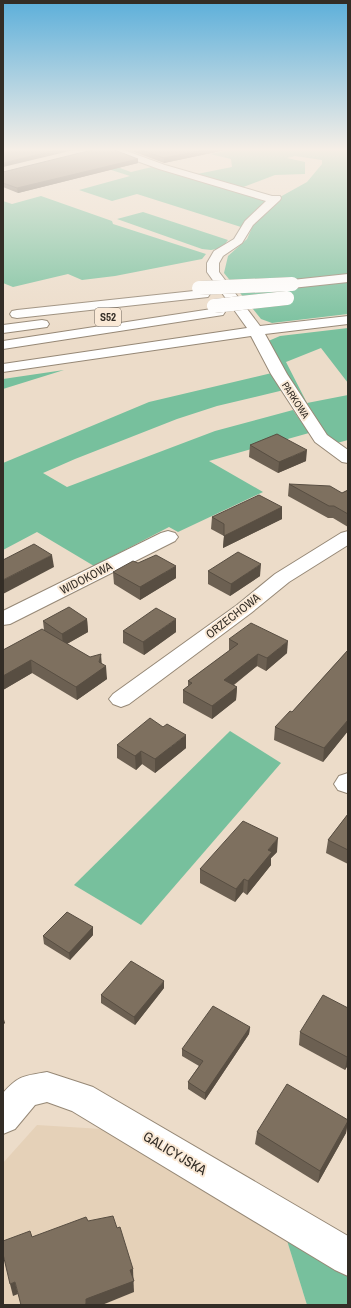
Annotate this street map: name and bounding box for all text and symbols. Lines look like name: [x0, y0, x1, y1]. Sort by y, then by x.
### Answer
road number: S52: [95, 308, 121, 326]
street label: PARKOWA: [279, 380, 312, 421]
street label: WIDOKOWA: [57, 558, 115, 598]
street label: ORZECHOWA: [203, 590, 264, 642]
street label: GALICYJSKA: [140, 1127, 210, 1179]

